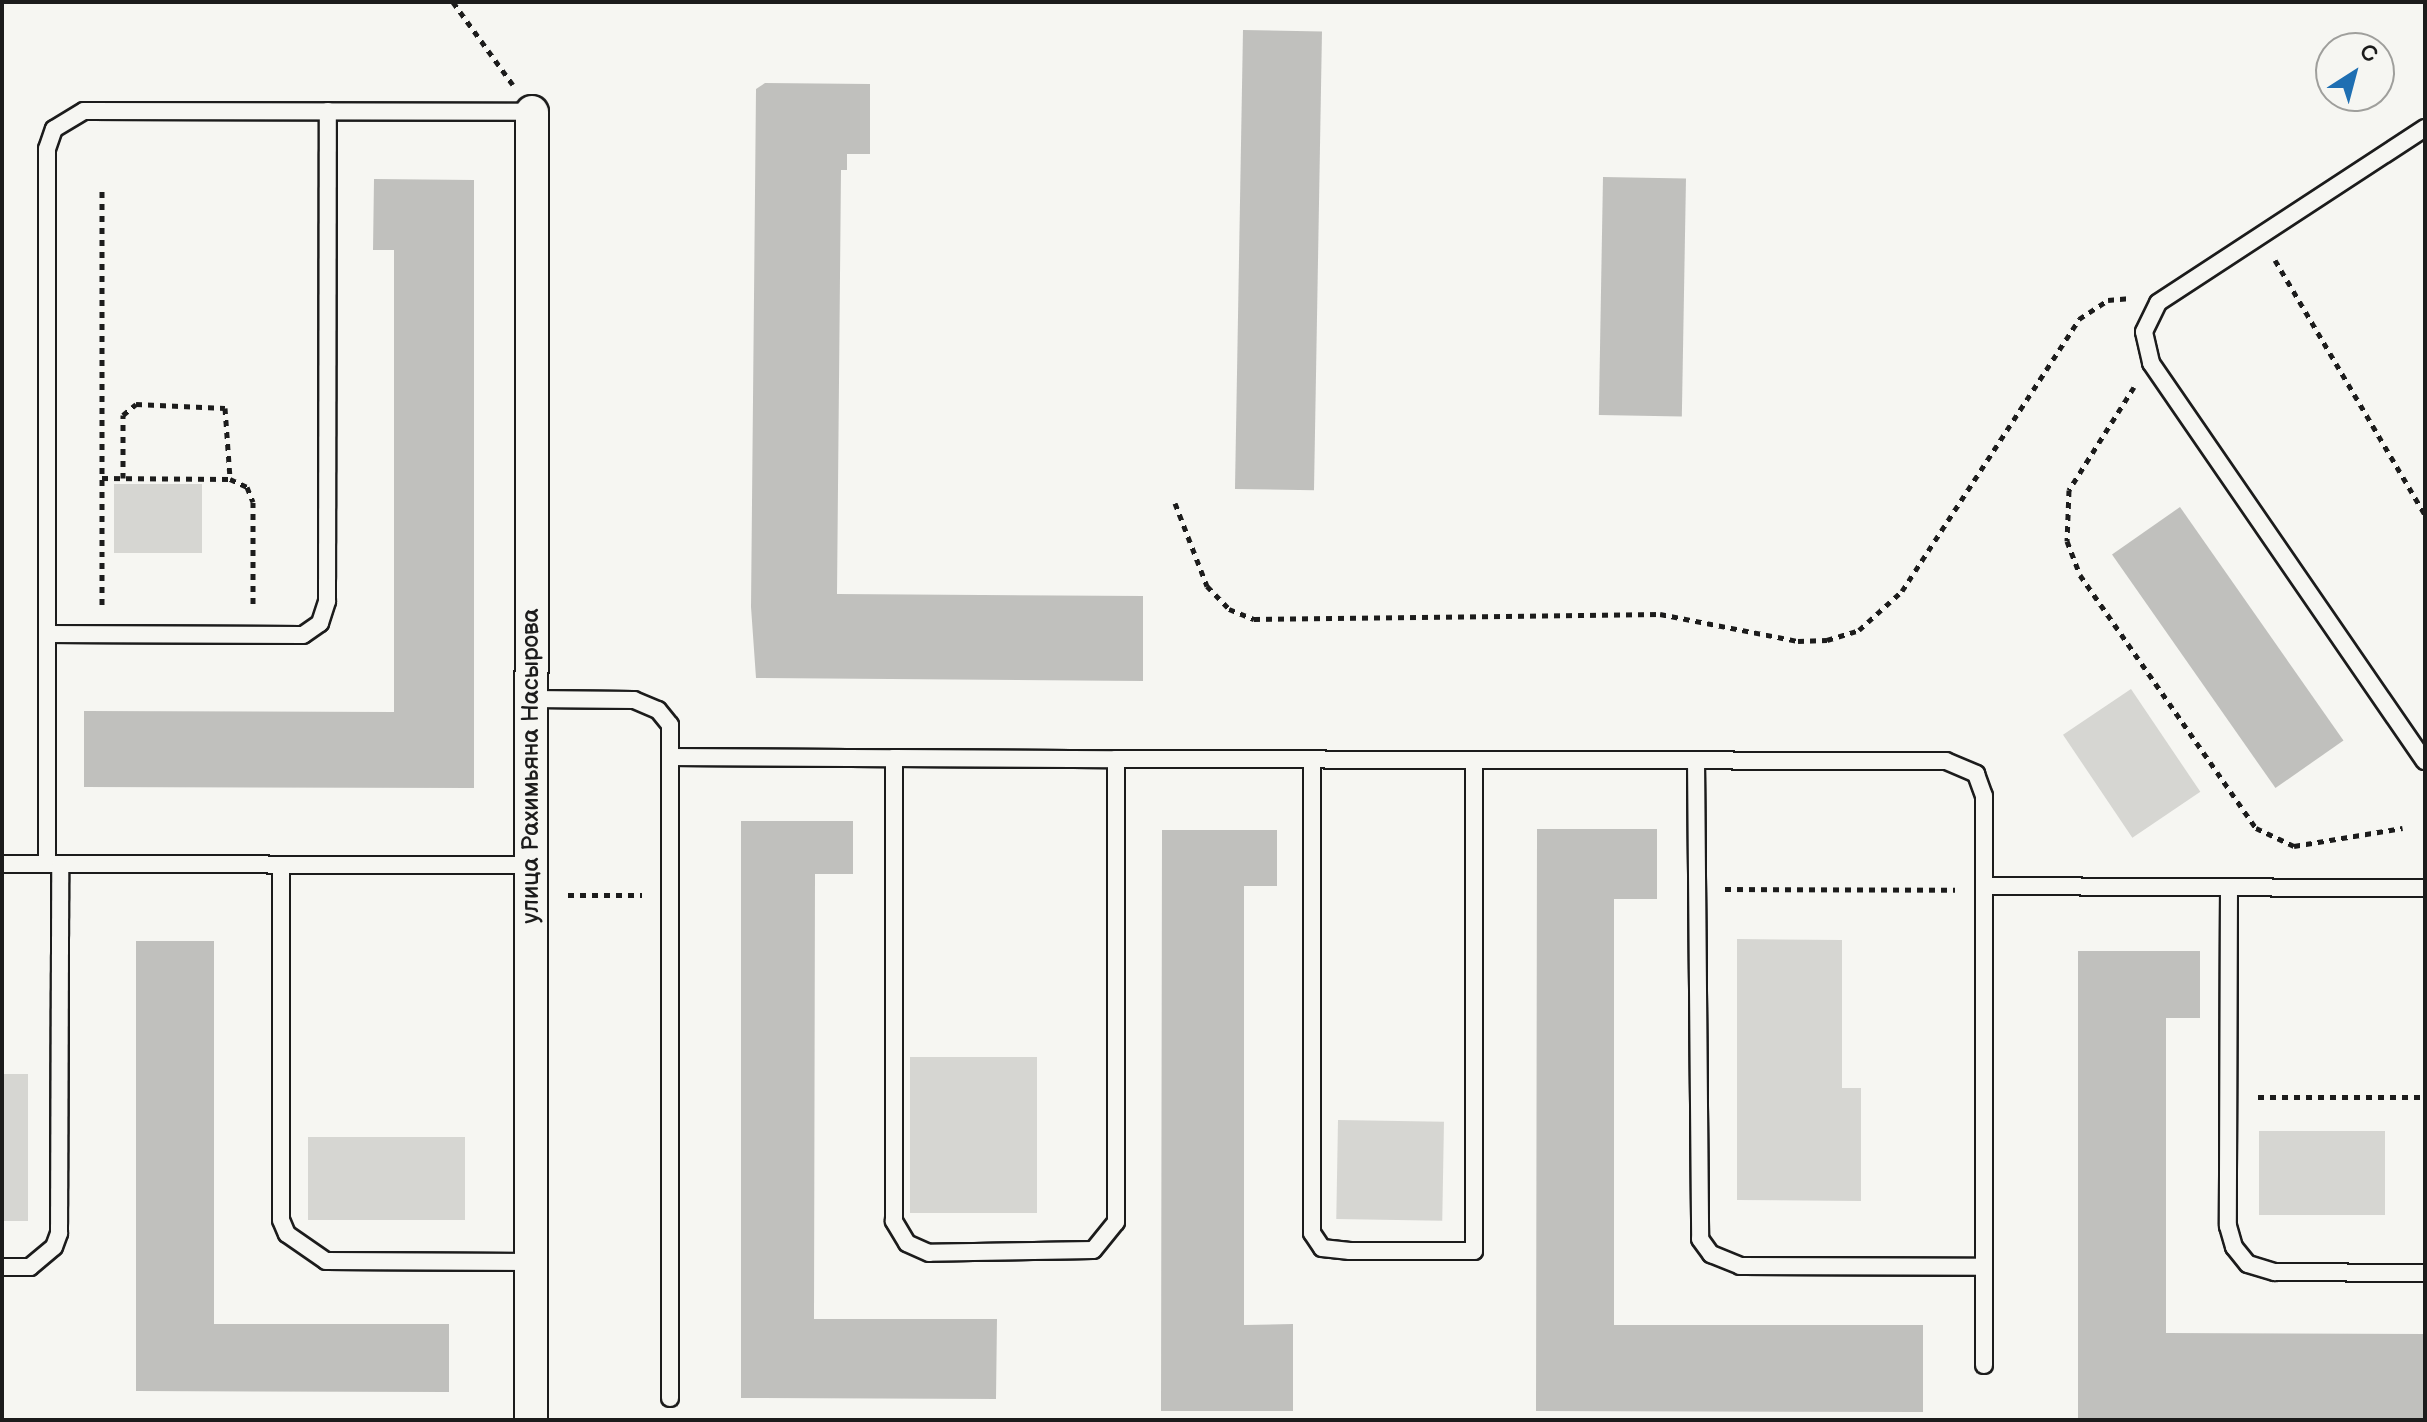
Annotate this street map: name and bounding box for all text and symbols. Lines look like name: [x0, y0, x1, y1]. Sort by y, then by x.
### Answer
north arrow: [2315, 32, 2395, 112]
text: С: [2354, 38, 2382, 69]
street label: улица Рахимьяна Насырова: [517, 608, 545, 924]

